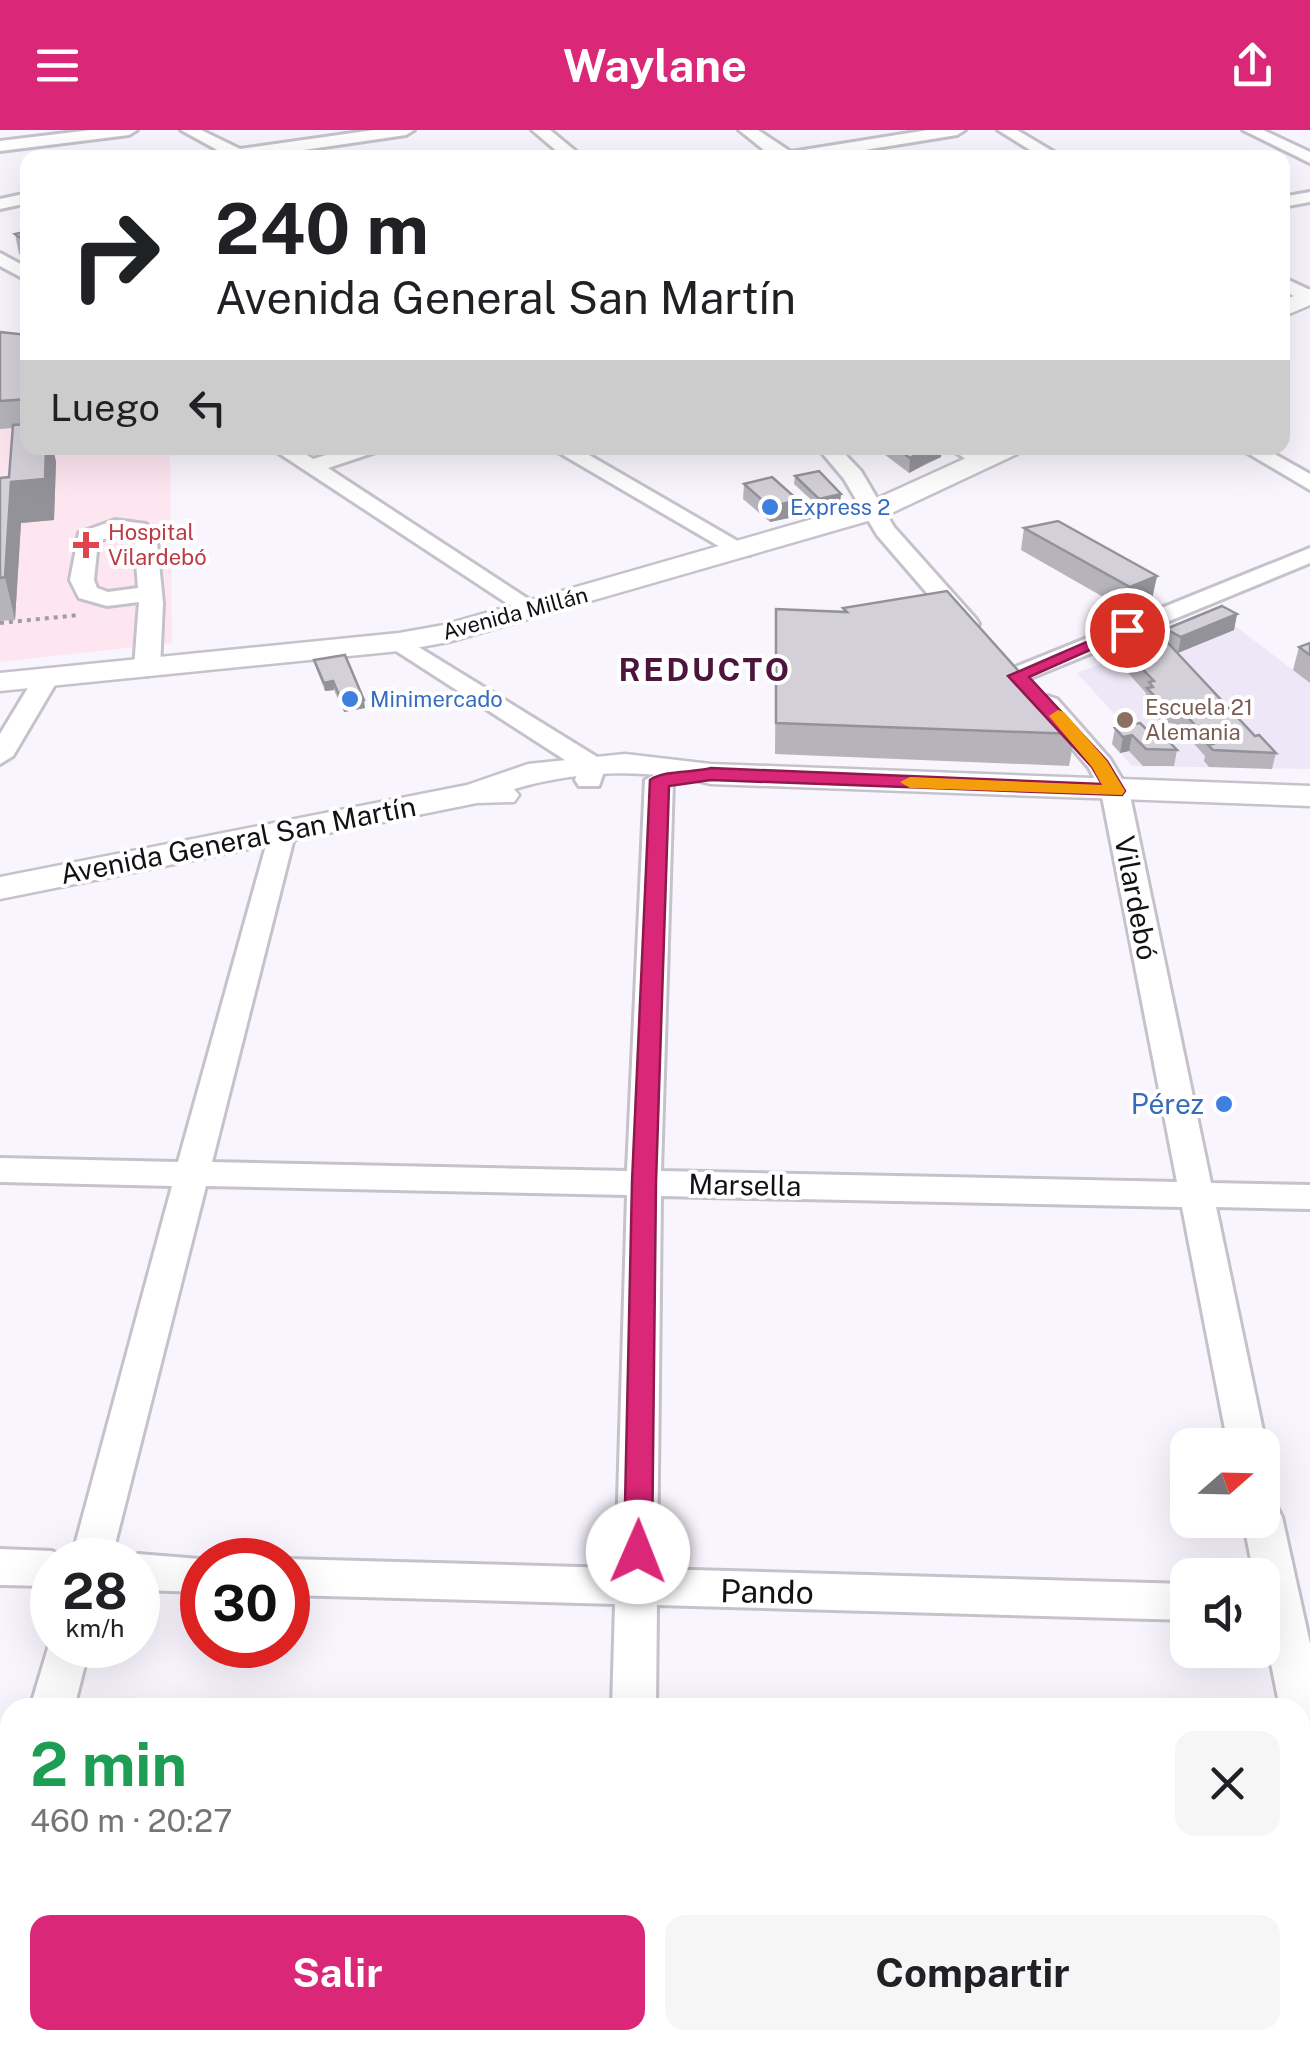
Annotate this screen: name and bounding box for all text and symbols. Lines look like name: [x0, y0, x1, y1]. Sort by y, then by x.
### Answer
icon: menu: [30, 38, 85, 93]
icon: share: [1225, 38, 1280, 93]
text: Waylane: [563, 39, 747, 92]
text: 240 m: [215, 187, 429, 270]
icon: right: [50, 190, 180, 320]
text: Avenida General San Martín: [215, 271, 796, 324]
icon: left: [180, 380, 235, 435]
text: Luego: [50, 385, 160, 430]
place label: Express 2: [790, 494, 890, 520]
marker: Express 2: [759, 496, 781, 518]
place label: Hospital Vilardebó: [108, 519, 207, 570]
marker: Hospital Vilardebó: [73, 532, 99, 558]
street label: Avenida Millán: [440, 581, 590, 645]
pin: [1085, 588, 1170, 673]
icon: arrive: [1100, 603, 1155, 658]
district label: REDUCTO: [619, 651, 791, 688]
place label: Minimercado: [370, 686, 503, 712]
marker: Minimercado: [339, 688, 361, 710]
place label: Escuela 21 Alemania: [1145, 694, 1253, 745]
marker: Escuela 21 Alemania: [1114, 709, 1136, 731]
street label: Avenida General San Martín: [57, 789, 418, 890]
street label: Vilardebó: [1108, 833, 1165, 963]
place label: Pérez: [1131, 1087, 1204, 1120]
marker: Pérez: [1213, 1093, 1235, 1115]
street label: Marsella: [688, 1167, 802, 1202]
north arrow: [1170, 1428, 1280, 1538]
map controls: [1170, 1428, 1280, 1668]
position arrow: [586, 1500, 690, 1604]
speed limit sign: 30: [180, 1538, 310, 1668]
button: sound: [1170, 1558, 1280, 1668]
text: 28: [62, 1561, 128, 1620]
street label: Pando: [720, 1572, 814, 1611]
text: km/h: [66, 1613, 124, 1643]
text: 2 min: [30, 1729, 187, 1800]
button: close: [1175, 1731, 1280, 1836]
text: 460 m · 20:27: [30, 1802, 232, 1839]
button: Salir: [30, 1915, 645, 2030]
button: Compartir: [665, 1915, 1280, 2030]

